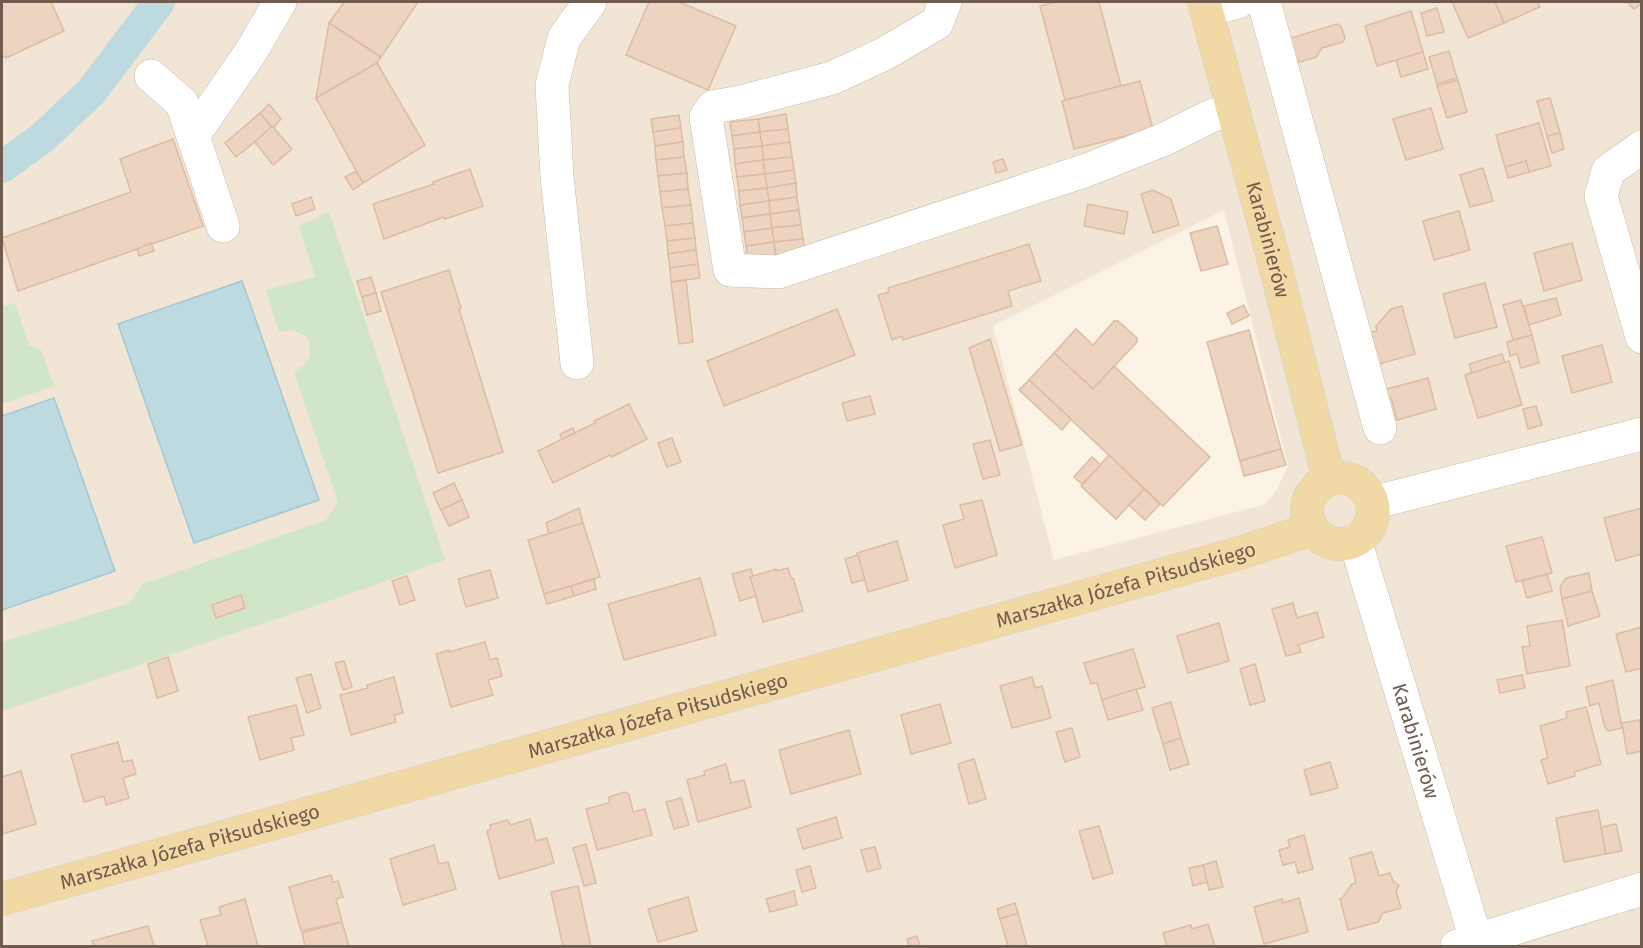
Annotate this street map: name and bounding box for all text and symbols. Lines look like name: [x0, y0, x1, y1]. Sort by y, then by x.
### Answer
street label: Karabinierów: [1241, 179, 1295, 300]
street label: Marszałka Józefa Piłsudskiego: [993, 537, 1259, 632]
street label: Marszałka Józefa Piłsudskiego: [525, 668, 791, 763]
street label: Karabinierów: [1387, 680, 1445, 802]
street label: Marszałka Józefa Piłsudskiego: [57, 799, 322, 894]

